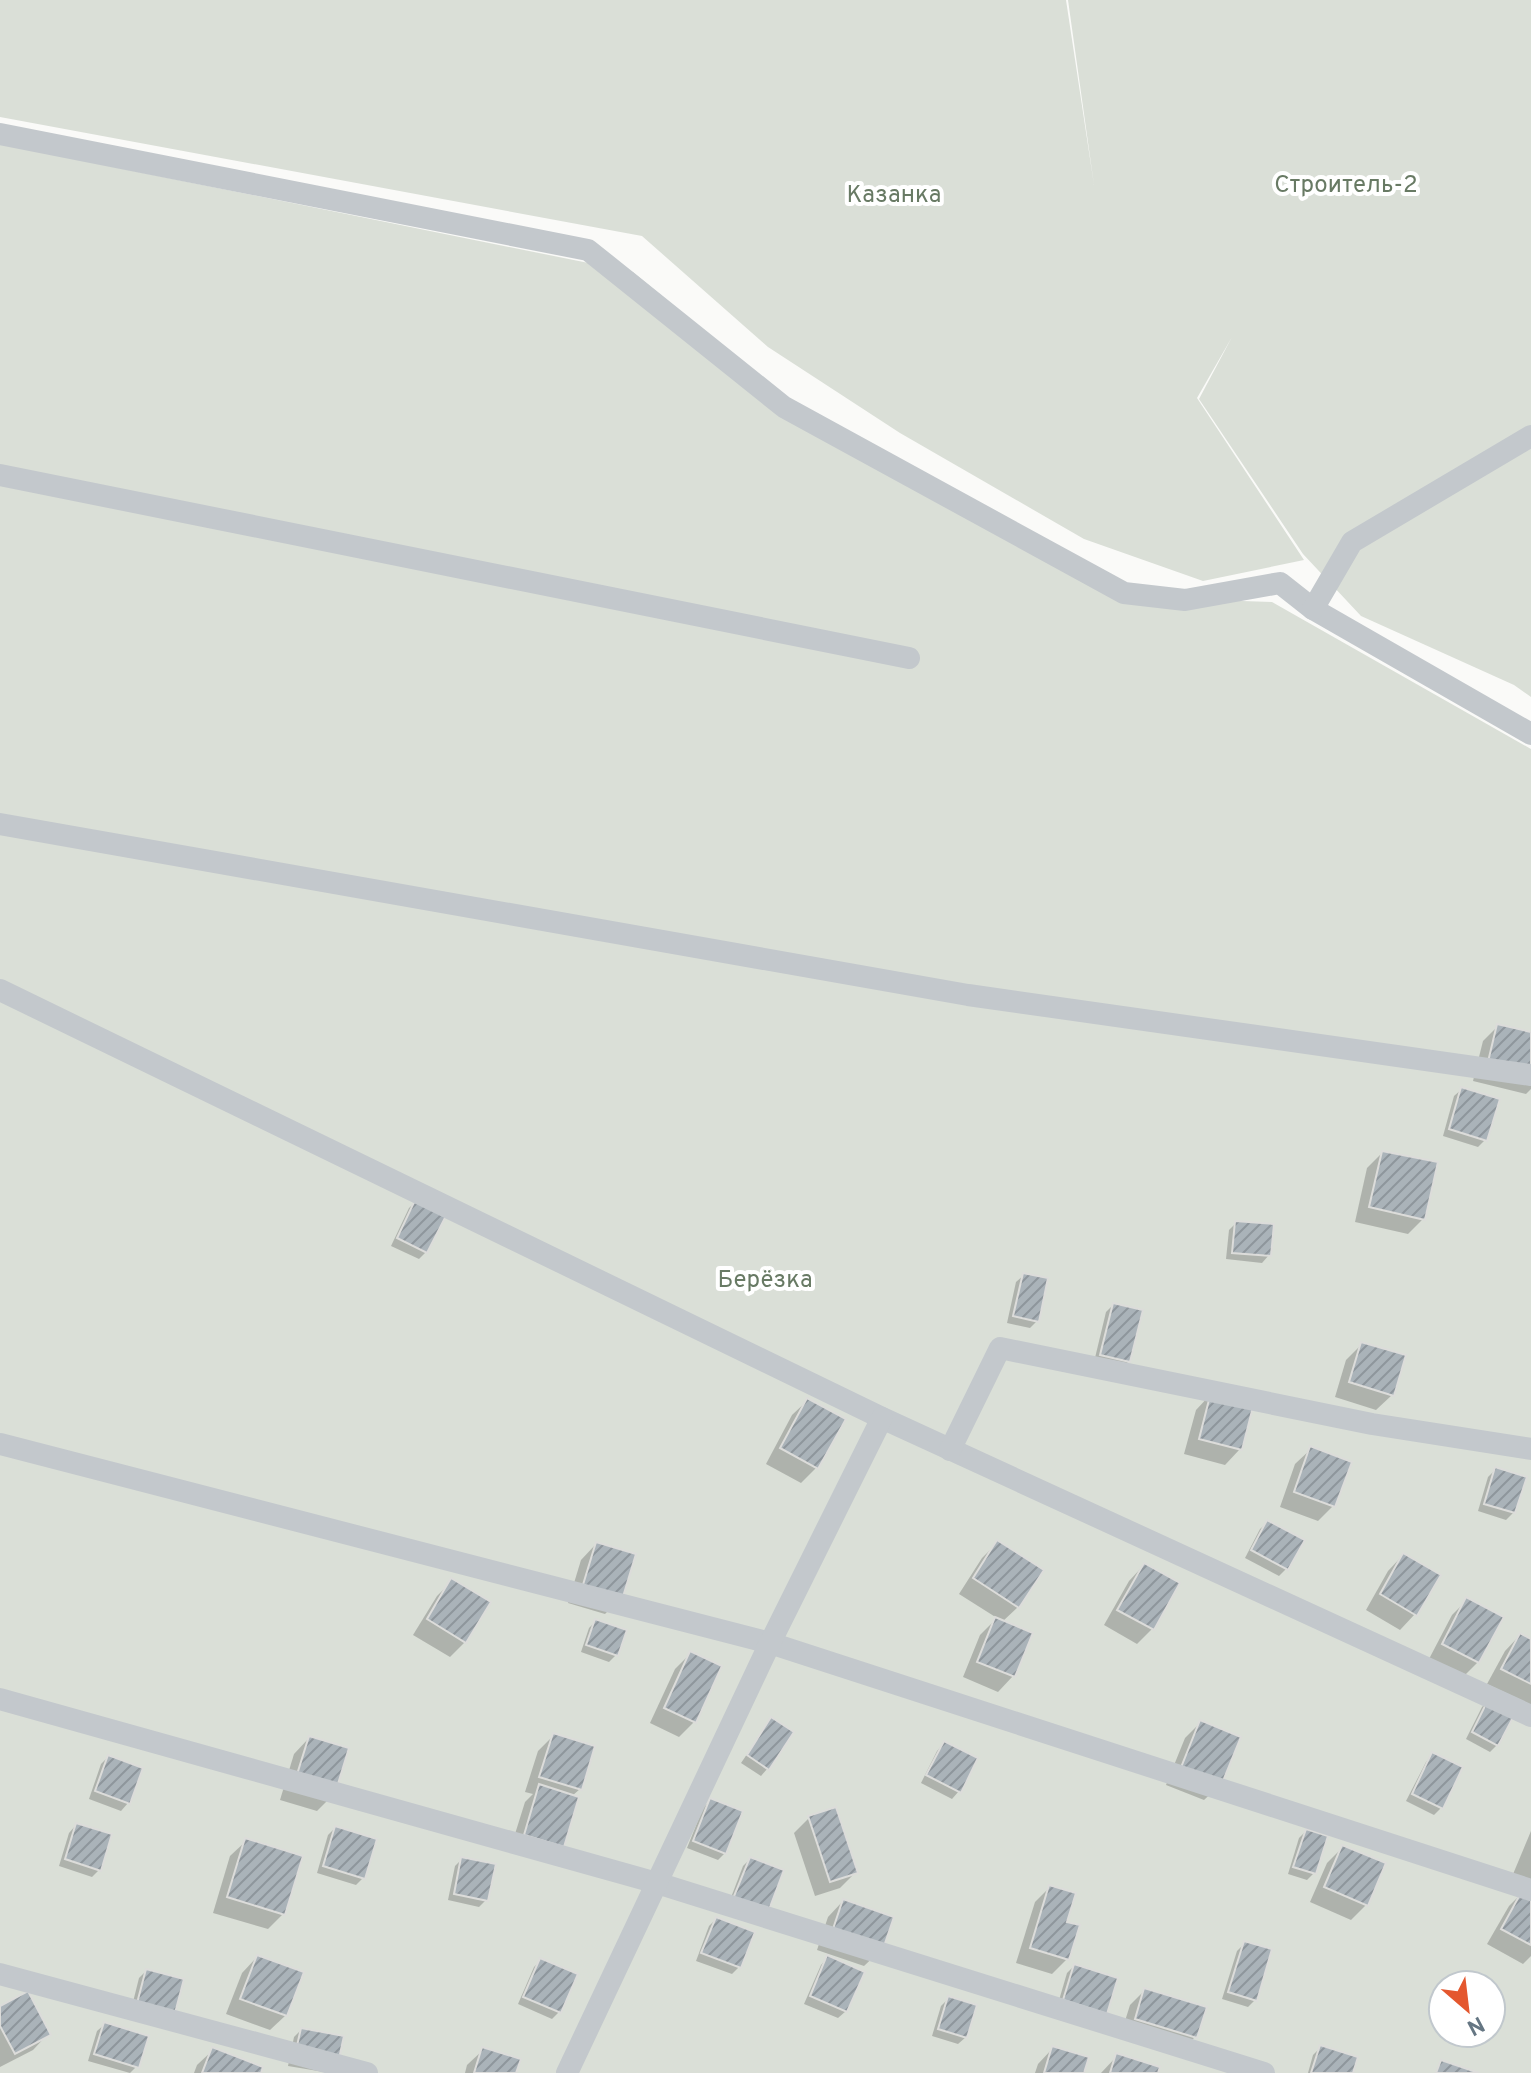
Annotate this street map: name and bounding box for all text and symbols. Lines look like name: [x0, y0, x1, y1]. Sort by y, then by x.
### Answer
park label: Строитель-2: [1274, 171, 1418, 201]
park label: Казанка: [847, 181, 941, 211]
park label: Берёзка: [717, 1266, 813, 1296]
north arrow: [1427, 1969, 1507, 2049]
text: N: [1462, 2009, 1489, 2040]

